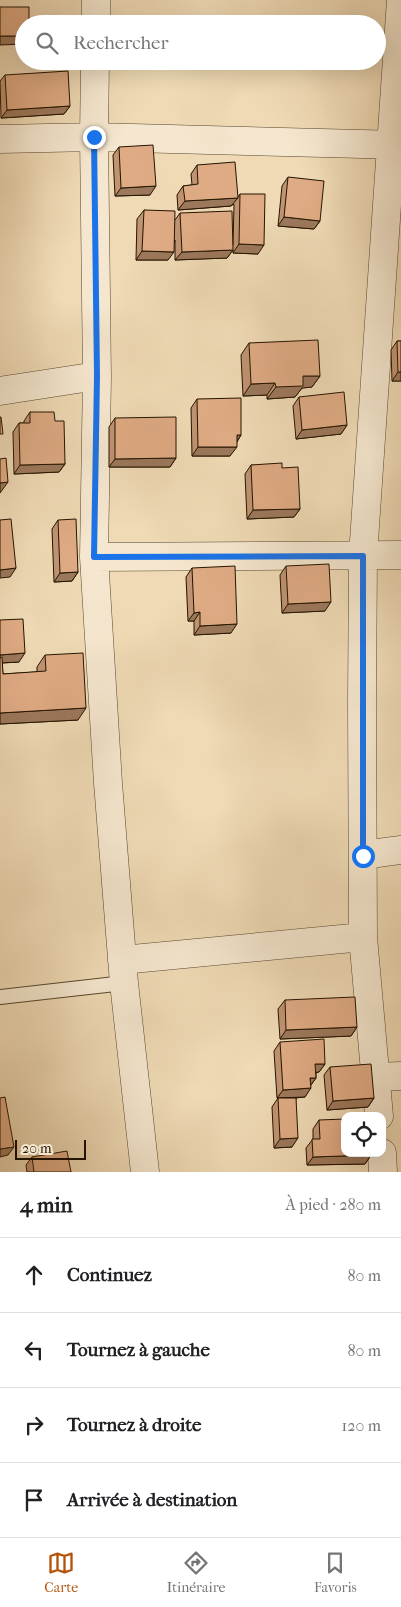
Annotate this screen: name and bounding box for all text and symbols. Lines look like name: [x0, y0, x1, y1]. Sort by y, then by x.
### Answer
search box: [15, 15, 386, 70]
icon: search: [33, 29, 61, 57]
text: Rechercher: [73, 32, 169, 54]
route end: [83, 126, 106, 149]
route start: [352, 845, 375, 868]
map controls: [341, 1112, 386, 1157]
button: locate: [341, 1112, 386, 1157]
scale bar: [15, 1137, 86, 1160]
text: 20 m: [22, 1140, 52, 1157]
text: 4 min: [20, 1193, 73, 1217]
text: À pied · 280 m: [285, 1195, 381, 1214]
icon: ahead: [20, 1261, 48, 1289]
text: Continuez: [67, 1264, 152, 1286]
text: 80 m: [347, 1266, 381, 1285]
icon: left: [20, 1336, 48, 1364]
text: Tournez à gauche: [67, 1339, 210, 1361]
text: 80 m: [347, 1341, 381, 1360]
icon: right: [20, 1411, 48, 1439]
text: Tournez à droite: [67, 1414, 201, 1436]
text: 120 m: [342, 1416, 381, 1435]
icon: arrive: [20, 1486, 48, 1514]
text: Arrivée à destination: [67, 1489, 237, 1511]
tab: Carte: [44, 1549, 78, 1596]
tab: Itinéraire: [167, 1549, 225, 1596]
tab: Favoris: [314, 1549, 357, 1596]

